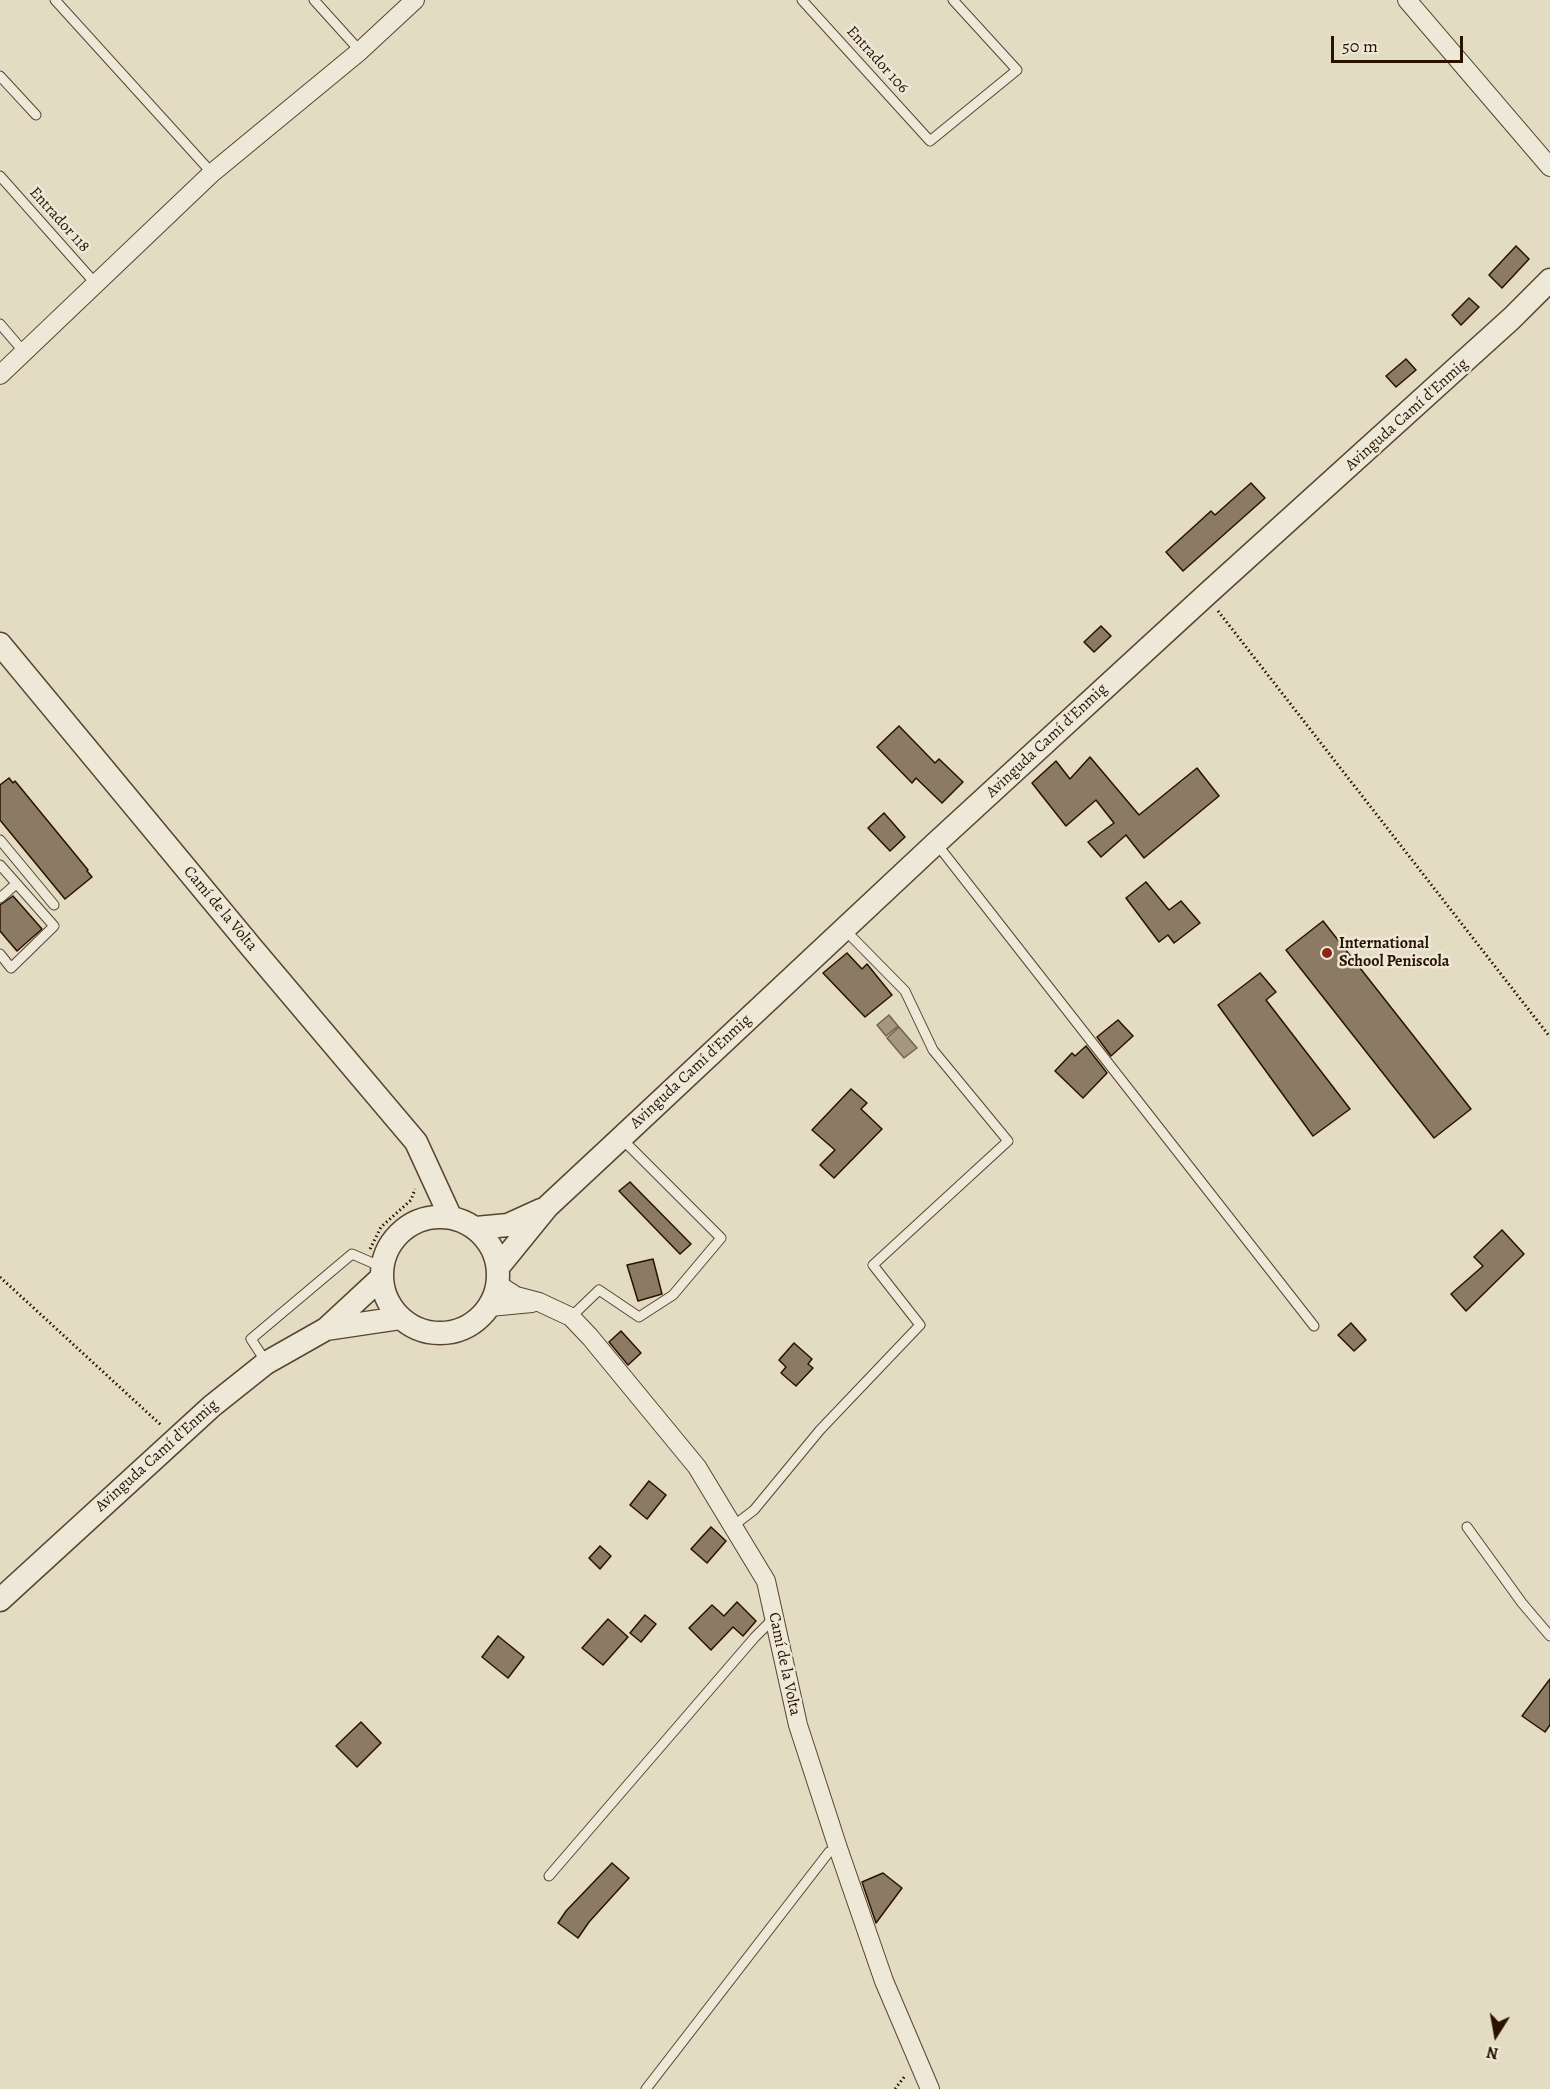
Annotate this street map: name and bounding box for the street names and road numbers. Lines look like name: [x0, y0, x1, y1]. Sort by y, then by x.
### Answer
street label: Entrador 106: [842, 22, 912, 98]
street label: Entrador 118: [25, 183, 93, 257]
street label: Avinguda Camí d'Enmig: [1342, 355, 1472, 475]
street label: Avinguda Camí d'Enmig: [982, 680, 1112, 802]
street label: Camí de la Volta: [179, 863, 261, 955]
street label: Avinguda Camí d'Enmig: [626, 1011, 756, 1133]
street label: Avinguda Camí d'Enmig: [92, 1396, 222, 1516]
street label: Camí de la Volta: [764, 1611, 804, 1717]

